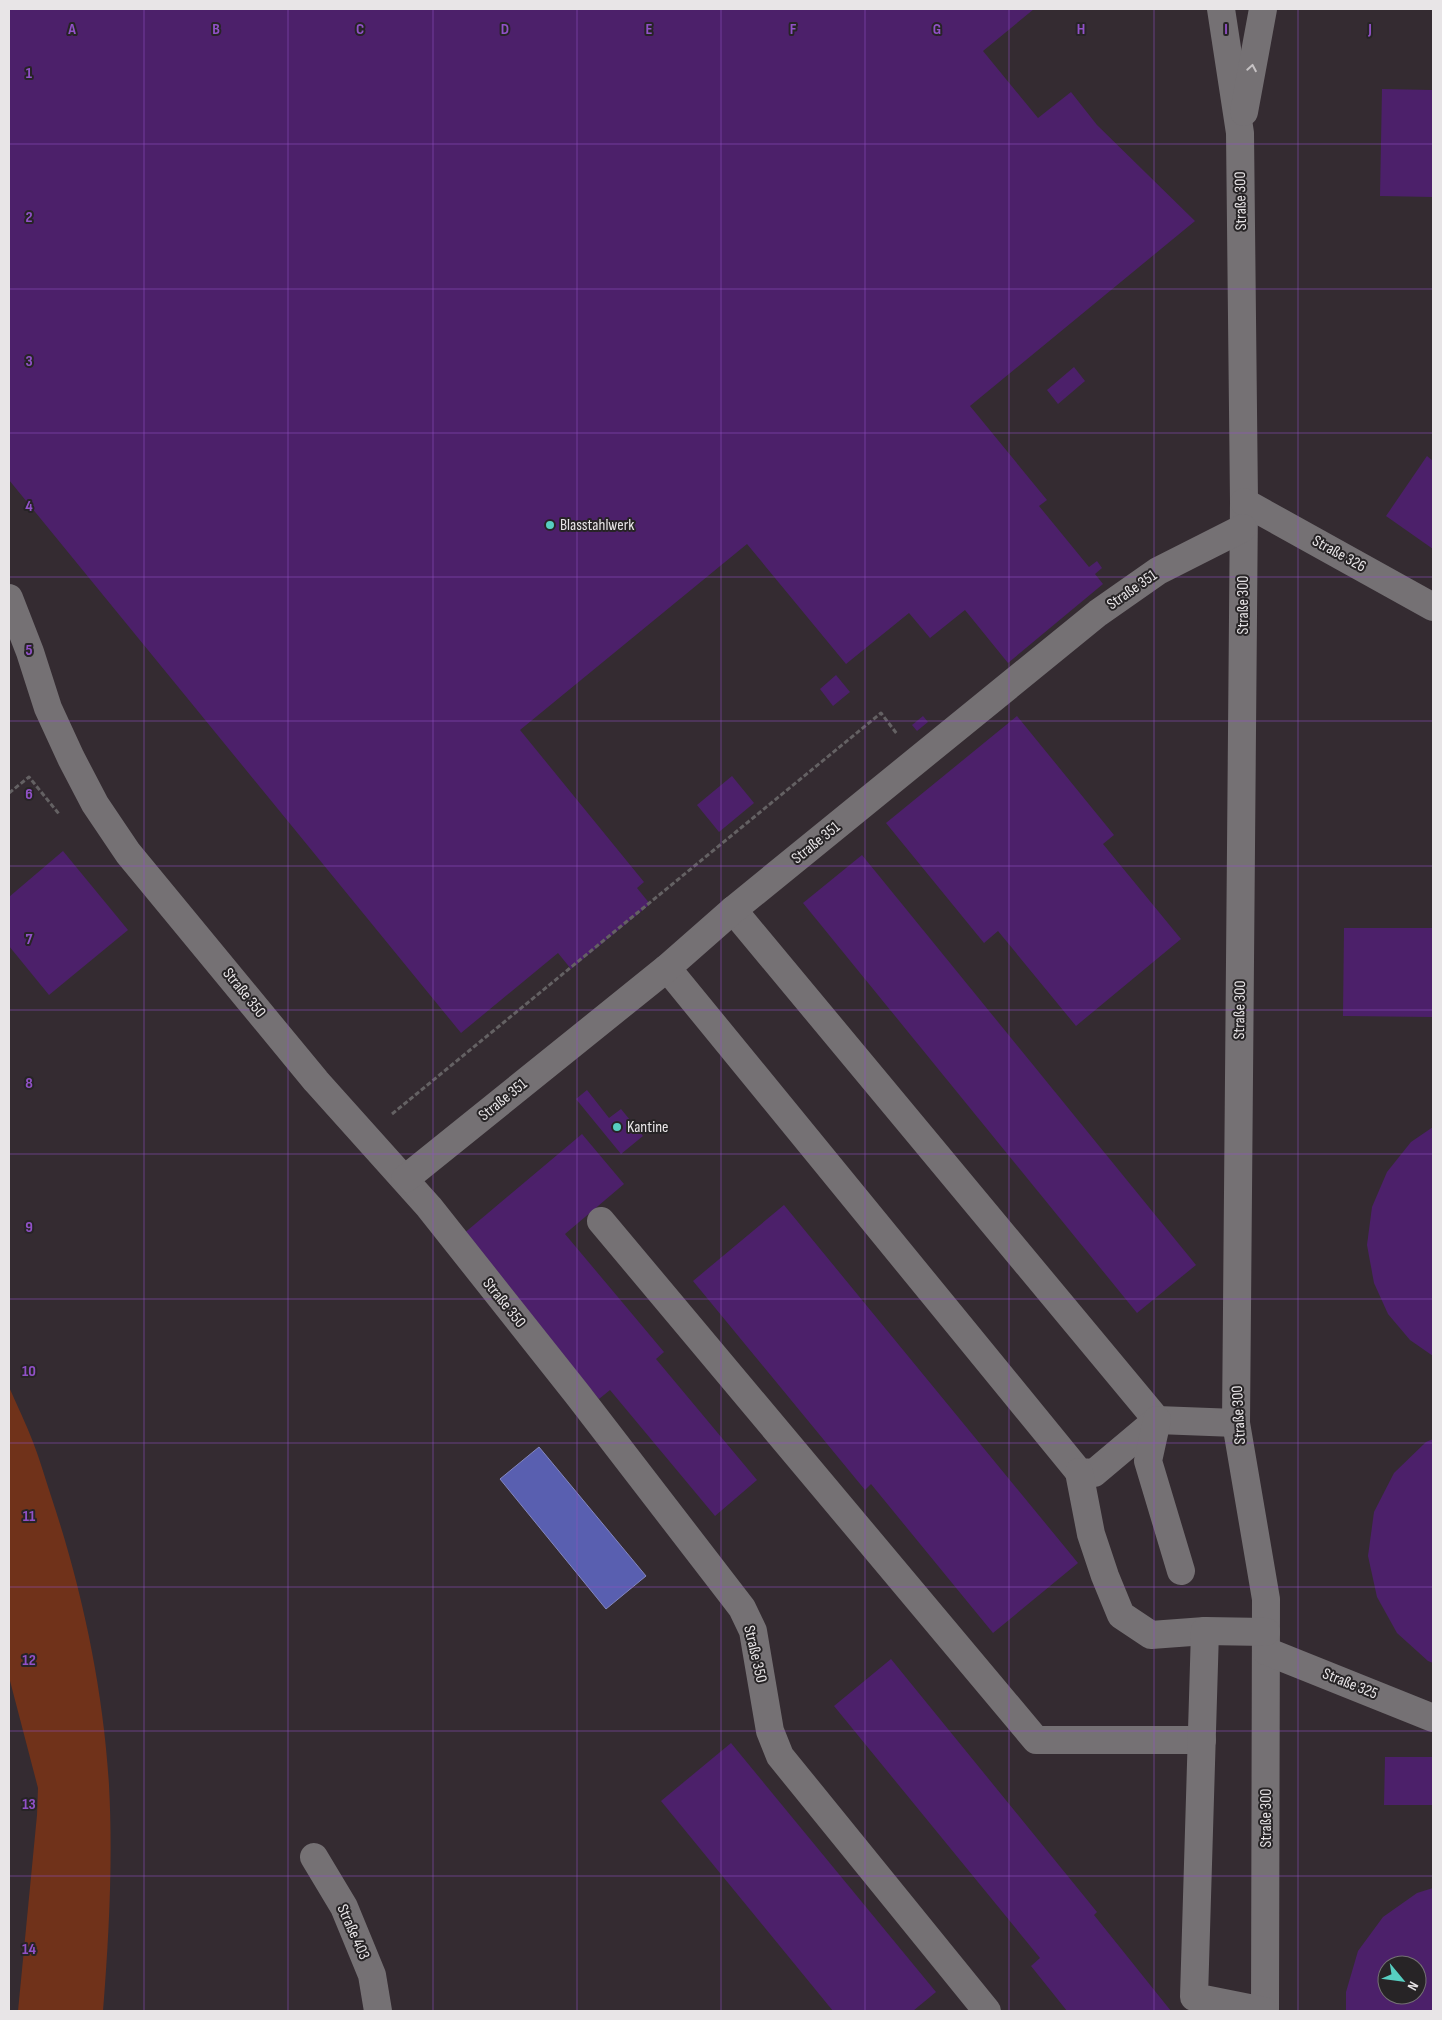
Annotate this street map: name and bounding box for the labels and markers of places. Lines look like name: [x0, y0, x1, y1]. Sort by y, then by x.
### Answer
place label: Blasstahlwerk: [560, 516, 634, 535]
marker: Blasstahlwerk: [544, 519, 556, 531]
place label: Kantine: [627, 1118, 668, 1137]
marker: Kantine: [611, 1121, 623, 1133]

